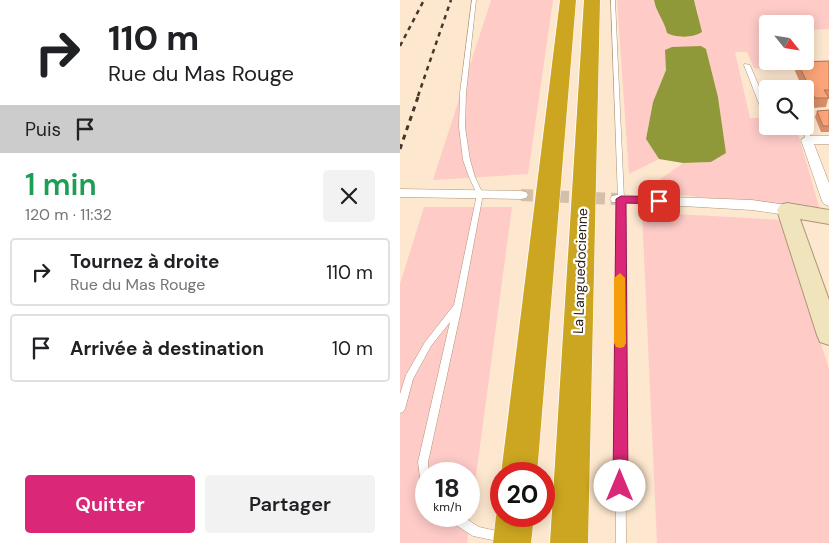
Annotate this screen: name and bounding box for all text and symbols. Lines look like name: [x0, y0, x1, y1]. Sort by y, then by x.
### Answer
text: 110 m: [108, 15, 199, 61]
north arrow: [759, 15, 814, 70]
map controls: [759, 15, 814, 135]
icon: right: [25, 20, 90, 85]
text: Rue du Mas Rouge: [108, 59, 294, 88]
button: search: [759, 80, 814, 135]
icon: arrive: [71, 115, 99, 143]
text: Puis: [25, 117, 61, 142]
text: 1 min: [25, 165, 97, 204]
button: close: [323, 170, 375, 222]
pin: [638, 180, 680, 222]
icon: arrive: [645, 187, 673, 215]
text: 120 m · 11:32: [25, 204, 112, 225]
street label: La Languedocienne: [569, 208, 591, 334]
text: Tournez à droite: [70, 249, 220, 274]
icon: right: [27, 258, 55, 286]
text: 110 m: [326, 260, 373, 285]
text: Rue du Mas Rouge: [70, 274, 205, 295]
icon: arrive: [27, 334, 55, 362]
text: Arrivée à destination: [70, 336, 264, 361]
text: 10 m: [332, 336, 373, 361]
position arrow: [593, 459, 645, 511]
speed limit sign: 20: [490, 462, 555, 527]
text: 18: [435, 472, 460, 505]
button: Quitter: [25, 475, 195, 533]
button: Partager: [205, 475, 375, 533]
text: km/h: [433, 499, 462, 515]

